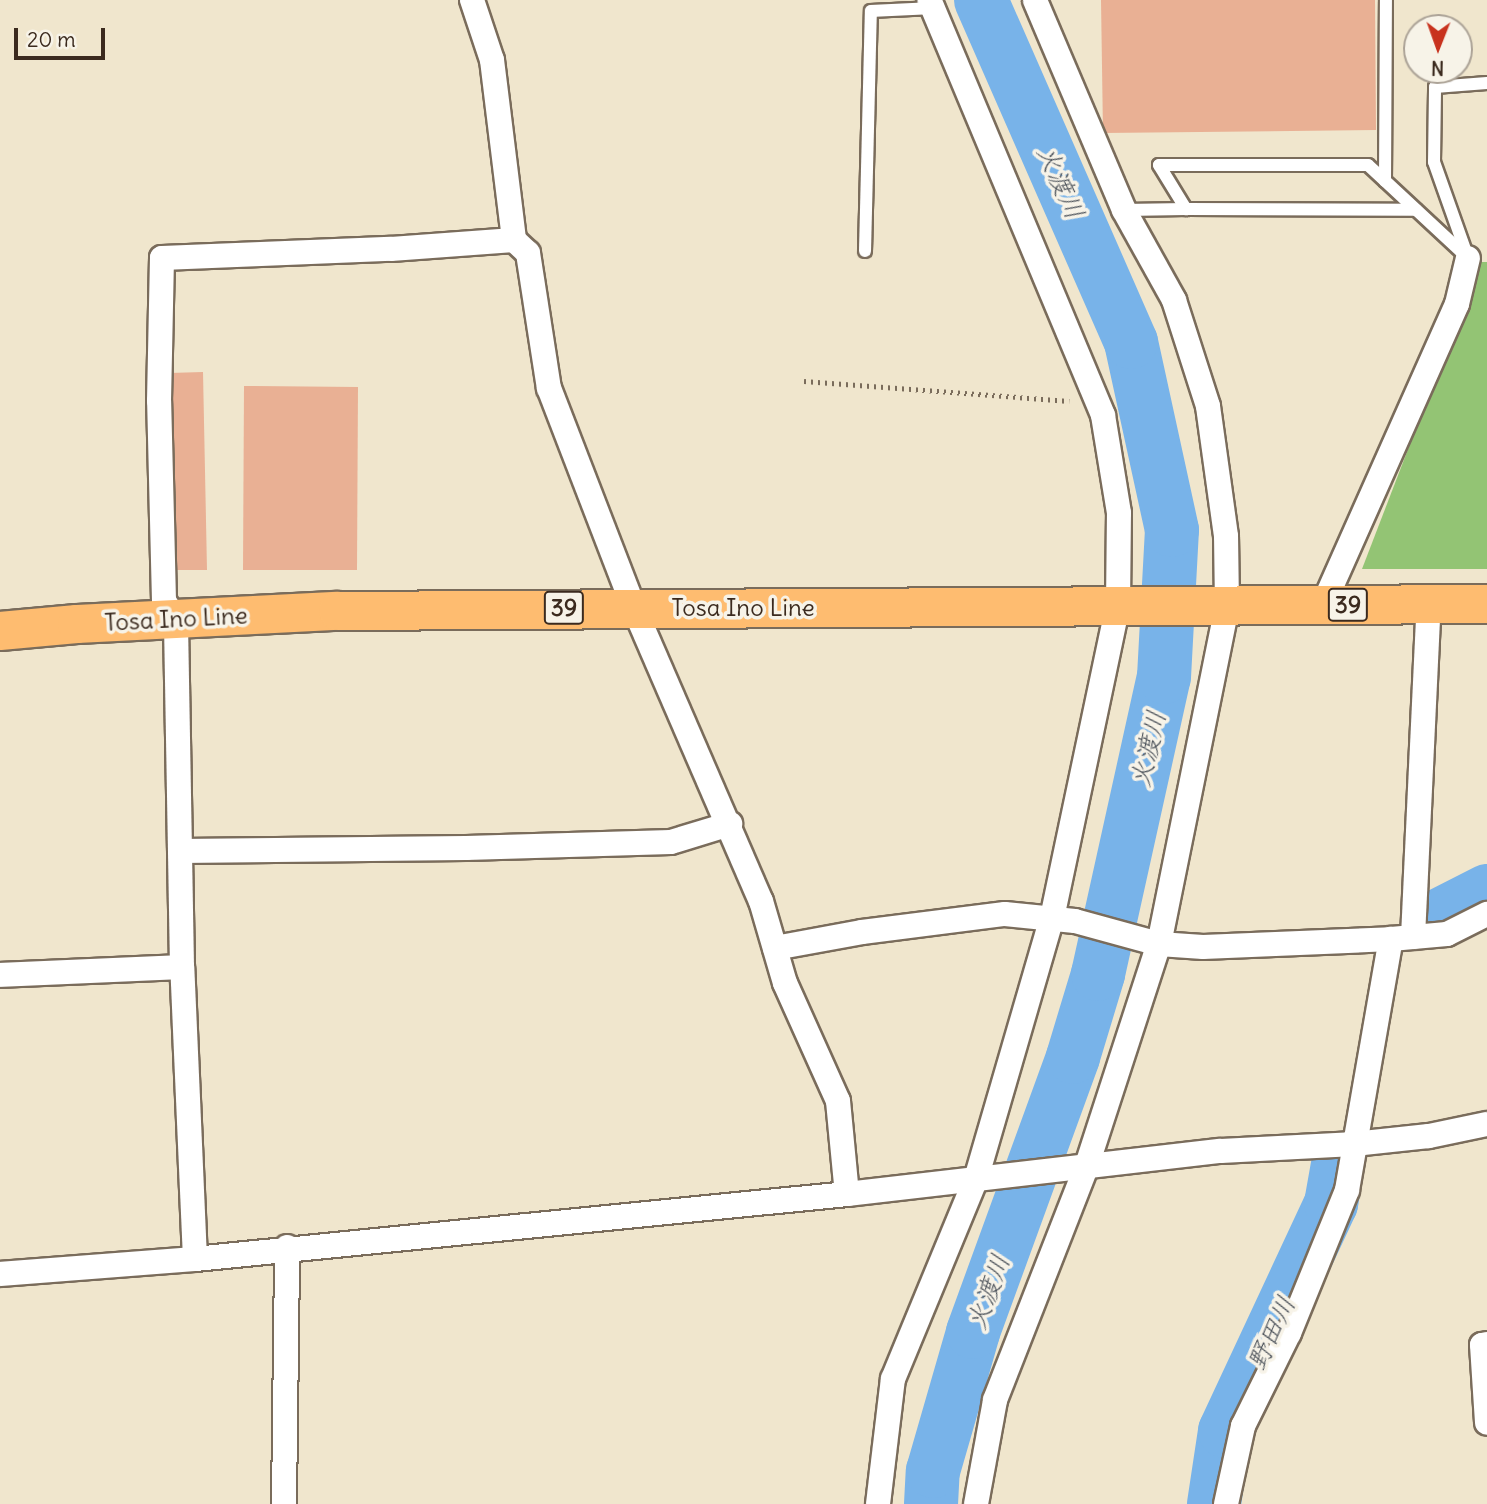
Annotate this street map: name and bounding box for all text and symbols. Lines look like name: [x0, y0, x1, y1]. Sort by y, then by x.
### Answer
scale bar: [18, 14, 108, 58]
north arrow: [1403, 14, 1473, 84]
text: 20 m: [27, 26, 76, 53]
text: N: [1431, 56, 1444, 80]
water label: 火渡川: [1031, 140, 1091, 224]
road number: 39: [1327, 586, 1369, 624]
road number: 39: [543, 588, 585, 628]
street label: Tosa Ino Line: [671, 594, 815, 622]
street label: Tosa Ino Line: [104, 601, 248, 637]
water label: 火渡川: [1124, 707, 1172, 791]
water label: 火渡川: [960, 1250, 1016, 1334]
water label: 野田川: [1240, 1291, 1302, 1375]

